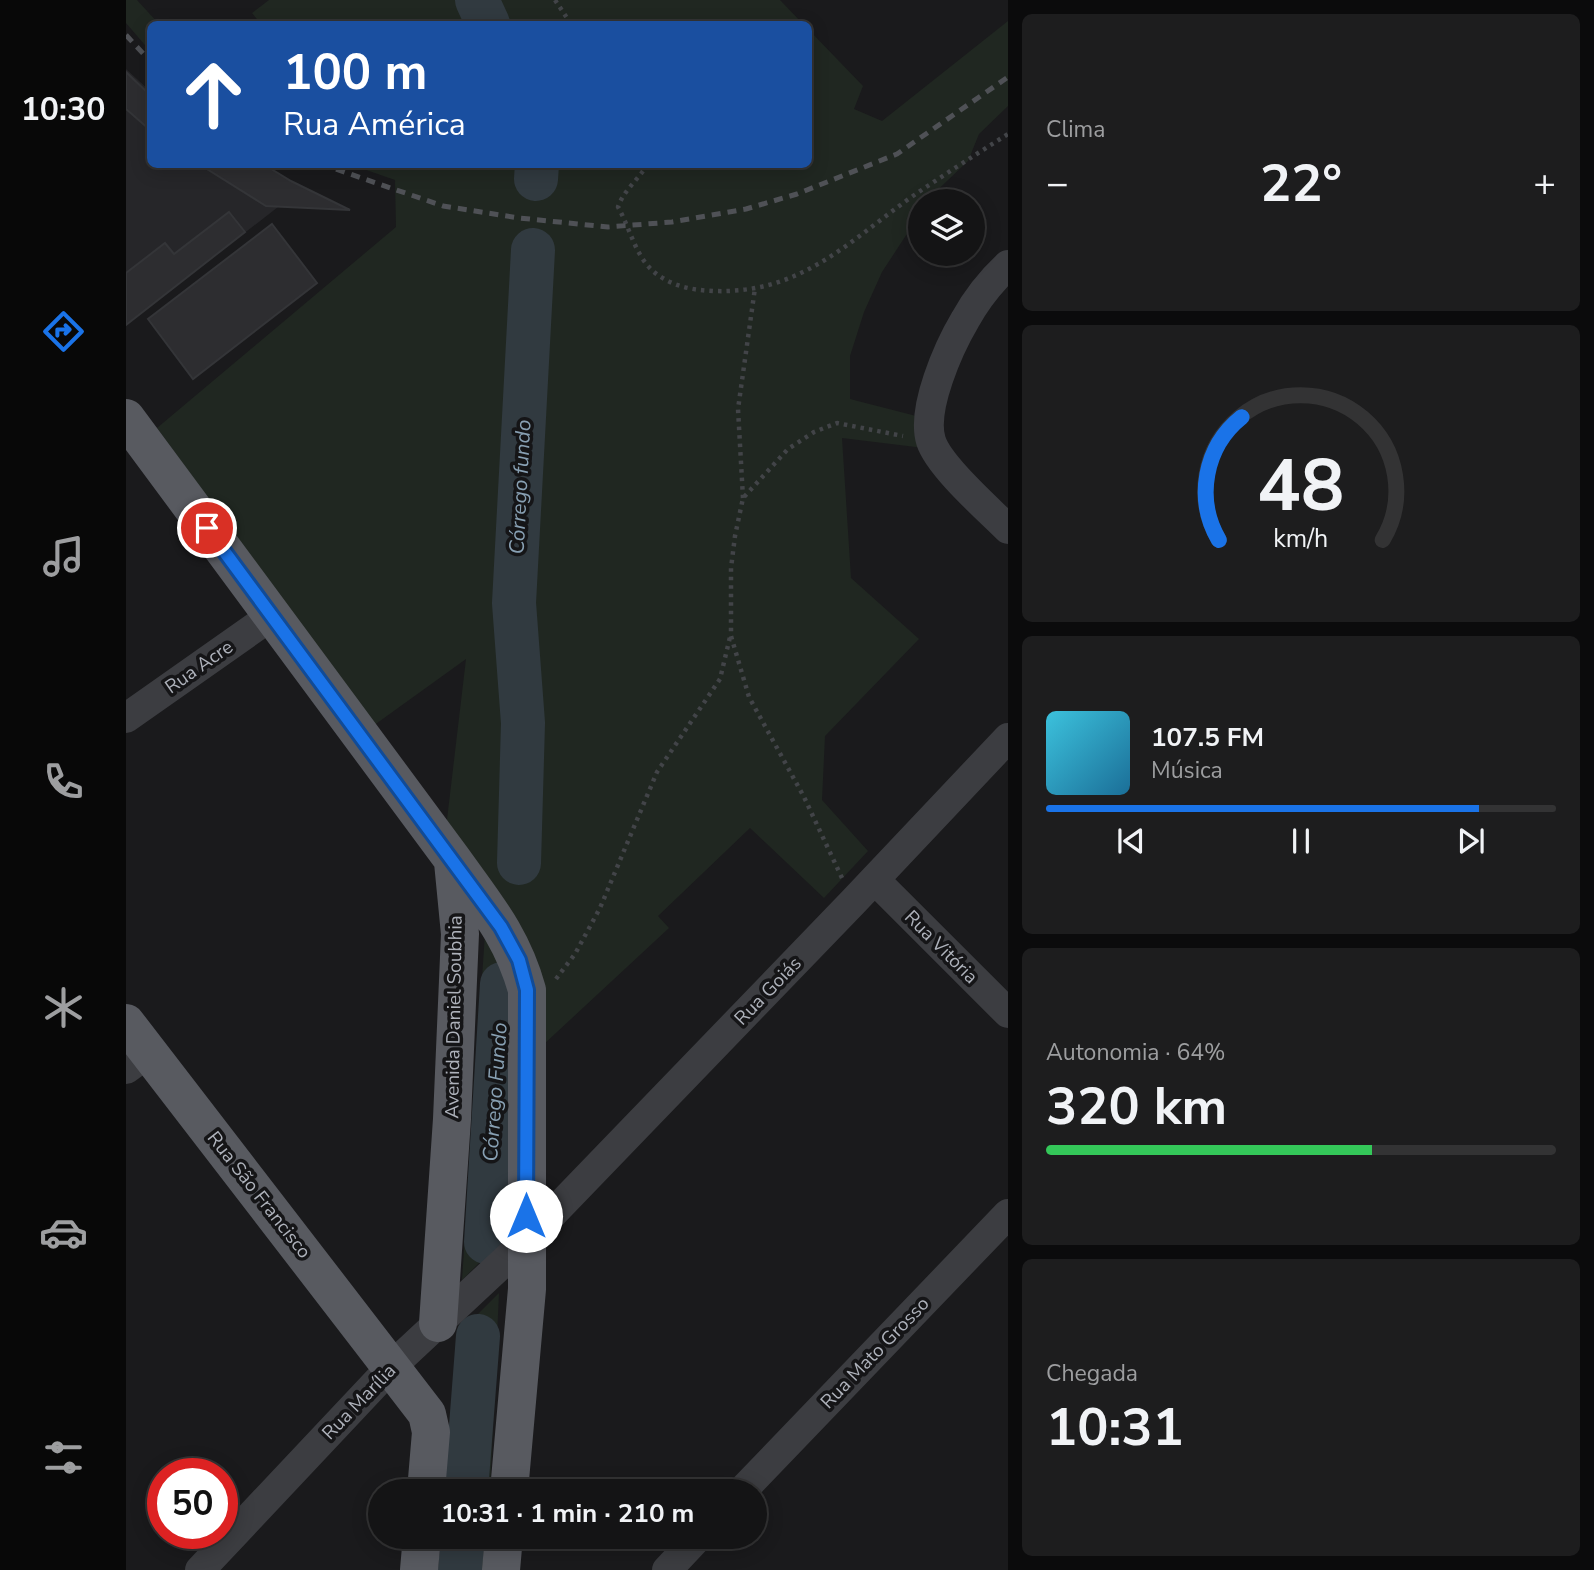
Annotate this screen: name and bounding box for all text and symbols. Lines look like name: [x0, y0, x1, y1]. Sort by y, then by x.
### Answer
text: 100 m: [283, 39, 427, 106]
icon: ahead: [168, 49, 259, 140]
text: 10:30: [21, 88, 105, 131]
text: Rua América: [283, 103, 466, 146]
text: Clima: [1046, 114, 1106, 145]
text: 22°: [1260, 148, 1342, 219]
text: −: [1046, 158, 1069, 209]
text: +: [1533, 158, 1556, 209]
map controls: [908, 189, 985, 266]
button: layers: [908, 189, 985, 266]
icon: directions: [39, 307, 88, 356]
water label: Córrego fundo: [502, 419, 538, 555]
text: 48: [1257, 436, 1345, 536]
pin: [177, 498, 237, 558]
icon: arrive: [188, 509, 226, 547]
text: km/h: [1273, 522, 1329, 556]
icon: music: [39, 532, 88, 581]
street label: Rua Acre: [160, 634, 238, 700]
text: 107.5 FM: [1151, 720, 1264, 755]
text: Música: [1151, 755, 1223, 786]
icon: phone: [39, 757, 88, 806]
icon: previous: [1112, 822, 1150, 860]
icon: pause: [1282, 822, 1320, 860]
icon: next: [1452, 822, 1490, 860]
street label: Rua Vitória: [898, 904, 984, 990]
street label: Avenida Daniel Soubhia: [439, 915, 469, 1119]
street label: Rua Goiás: [729, 951, 807, 1031]
icon: climate: [39, 983, 88, 1032]
water label: Córrego Fundo: [476, 1021, 514, 1163]
text: Autonomia · 64%: [1046, 1037, 1226, 1068]
text: 320 km: [1046, 1071, 1227, 1142]
street label: Rua São Francisco: [201, 1126, 317, 1264]
position arrow: [489, 1179, 563, 1253]
icon: car: [39, 1208, 88, 1257]
street label: Rua Mato Grosso: [815, 1291, 935, 1415]
street label: Rua Marília: [316, 1358, 402, 1446]
text: Chegada: [1046, 1358, 1138, 1389]
text: 10:31: [1046, 1392, 1184, 1463]
icon: filters: [39, 1433, 88, 1482]
speed limit sign: 50: [147, 1458, 238, 1549]
text: 10:31 · 1 min · 210 m: [441, 1496, 694, 1531]

